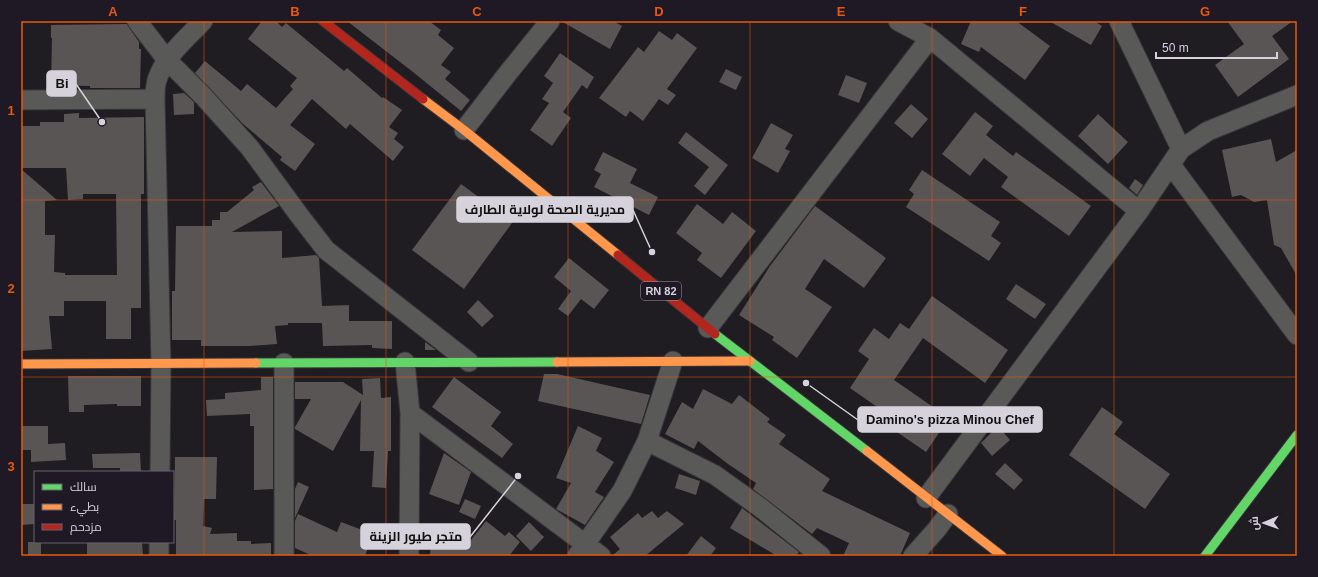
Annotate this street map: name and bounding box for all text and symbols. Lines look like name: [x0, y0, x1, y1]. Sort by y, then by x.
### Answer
text: A: [108, 4, 118, 19]
text: B: [290, 4, 300, 19]
text: C: [472, 4, 482, 19]
text: D: [654, 4, 664, 19]
text: E: [837, 4, 846, 19]
text: F: [1019, 4, 1027, 19]
text: G: [1200, 4, 1210, 19]
scale bar: [1156, 34, 1277, 60]
text: 50 m: [1162, 41, 1189, 55]
callout: Bi: [47, 71, 76, 96]
text: Bi: [56, 76, 69, 91]
text: 1: [7, 103, 15, 118]
callout: مديرية الصحة لولاية الطارف: [457, 197, 633, 222]
text: مديرية الصحة لولاية الطارف: [465, 202, 625, 218]
text: 2: [7, 281, 15, 296]
road number: RN 82: [641, 282, 681, 300]
callout: Damino's pizza Minou Chef: [858, 407, 1042, 432]
text: Damino's pizza Minou Chef: [866, 412, 1035, 427]
text: 3: [7, 459, 15, 474]
legend: [34, 471, 174, 543]
text: سالك: [70, 480, 97, 494]
text: بطيء: [70, 500, 99, 517]
north arrow: [1244, 503, 1284, 543]
text: ش: [1248, 516, 1261, 531]
text: مزدحم: [70, 520, 102, 535]
callout: متجر طيور الزينة: [361, 524, 470, 549]
text: متجر طيور الزينة: [370, 529, 462, 545]

